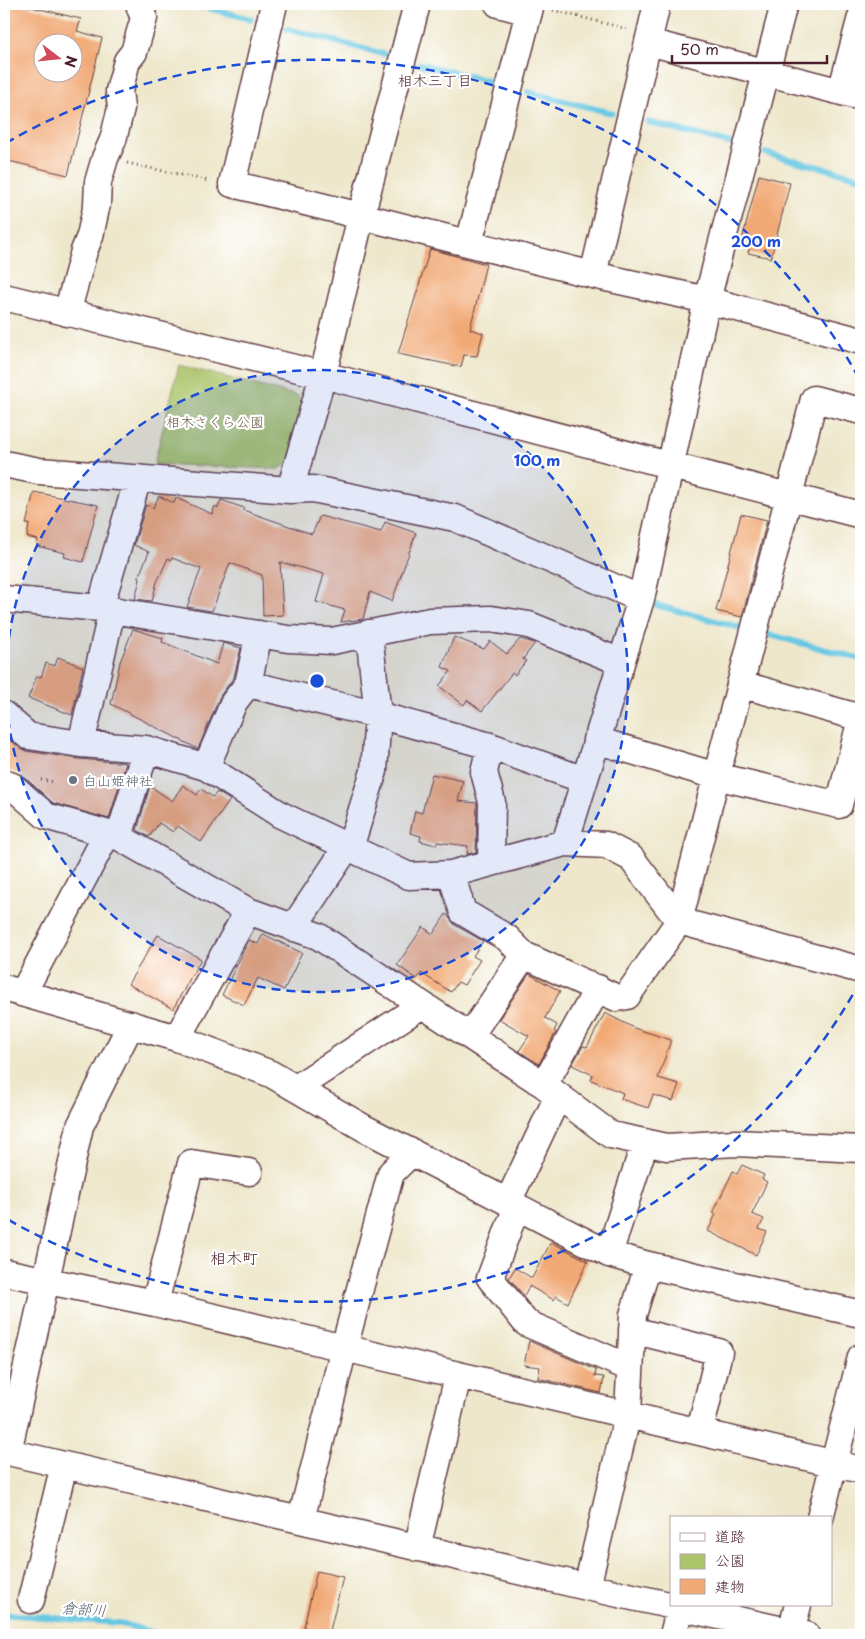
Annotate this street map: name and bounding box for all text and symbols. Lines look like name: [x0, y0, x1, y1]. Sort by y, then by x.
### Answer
north arrow: [32, 32, 82, 82]
scale bar: [672, 32, 828, 64]
text: 50 m: [680, 37, 719, 60]
text: N: [59, 53, 83, 70]
district label: 相木三丁目: [397, 68, 473, 91]
text: 200 m: [731, 229, 781, 252]
park label: 相木さくら公園: [166, 411, 264, 432]
text: 100 m: [514, 448, 560, 471]
centre of rings: [308, 672, 326, 690]
place label: 白山姫神社: [83, 770, 153, 791]
marker: 白山姫神社: [67, 774, 79, 786]
district label: 相木町: [210, 1245, 258, 1269]
legend: [670, 1516, 832, 1606]
text: 道路: [715, 1524, 745, 1547]
text: 公園: [715, 1548, 745, 1571]
text: 建物: [715, 1574, 745, 1597]
water label: 倉部川: [61, 1595, 107, 1621]

